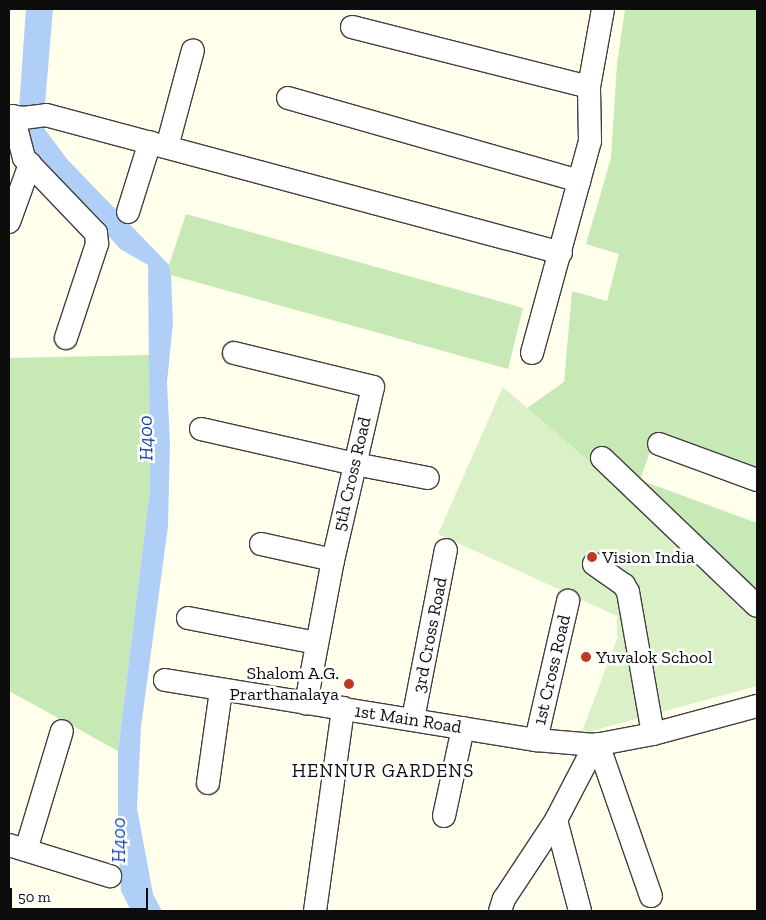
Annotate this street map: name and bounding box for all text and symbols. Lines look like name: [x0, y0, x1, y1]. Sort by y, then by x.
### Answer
water label: H400: [134, 415, 158, 461]
street label: 5th Cross Road: [328, 415, 376, 533]
place label: Vision India: [602, 546, 695, 568]
marker: Vision India: [586, 551, 598, 563]
street label: 3rd Cross Road: [408, 575, 452, 695]
street label: 1st Cross Road: [529, 613, 575, 727]
place label: Yuvalok School: [596, 646, 713, 668]
marker: Yuvalok School: [580, 651, 592, 663]
place label: Shalom A.G. Prarthanalaya: [229, 663, 339, 706]
marker: Shalom A.G. Prarthanalaya: [343, 678, 355, 690]
street label: 1st Main Road: [353, 700, 463, 738]
district label: HENNUR GARDENS: [290, 760, 476, 782]
water label: H400: [108, 817, 130, 863]
scale bar: [12, 878, 150, 910]
text: 50 m: [18, 888, 51, 906]

